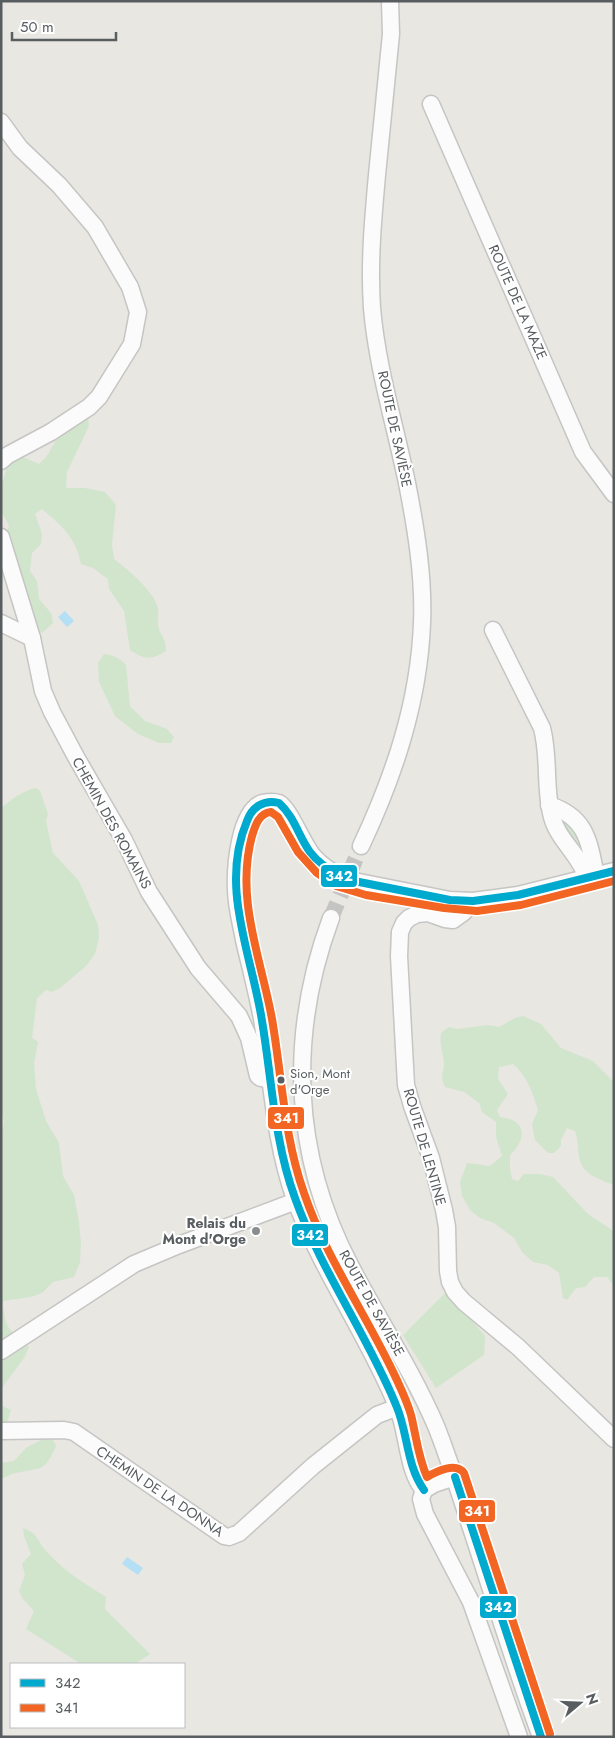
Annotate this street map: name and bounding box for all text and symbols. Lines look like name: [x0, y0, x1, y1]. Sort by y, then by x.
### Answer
scale bar: [12, 10, 116, 42]
text: 50 m: [20, 16, 54, 38]
street label: ROUTE DE LA MAZE: [484, 241, 552, 363]
street label: ROUTE DE SAVIÈSE: [373, 369, 417, 489]
street label: CHEMIN DES ROMAINS: [67, 754, 157, 893]
line badge: 342: [320, 864, 358, 888]
text: 342: [325, 866, 353, 886]
place label: Sion, Mont d'Orge: [290, 1064, 351, 1099]
marker: Sion, Mont d'Orge: [276, 1075, 286, 1085]
street label: ROUTE DE LENTINE: [399, 1086, 451, 1208]
line badge: 341: [267, 1106, 305, 1130]
text: 341: [273, 1108, 299, 1128]
place label: Relais du Mont d'Orge: [162, 1213, 246, 1249]
line badge: 342: [291, 1223, 329, 1247]
marker: Relais du Mont d'Orge: [250, 1225, 262, 1237]
text: 342: [296, 1225, 324, 1245]
street label: ROUTE DE SAVIÈSE: [334, 1246, 410, 1360]
street label: CHEMIN DE LA DONNA: [92, 1441, 228, 1542]
line badge: 341: [458, 1499, 496, 1523]
text: 341: [464, 1501, 490, 1521]
line badge: 342: [479, 1595, 517, 1619]
text: 342: [484, 1597, 512, 1617]
legend: [10, 1663, 185, 1728]
text: 342: [55, 1672, 80, 1694]
north arrow: [555, 1678, 605, 1728]
text: N: [581, 1690, 604, 1707]
text: 341: [55, 1697, 79, 1719]

